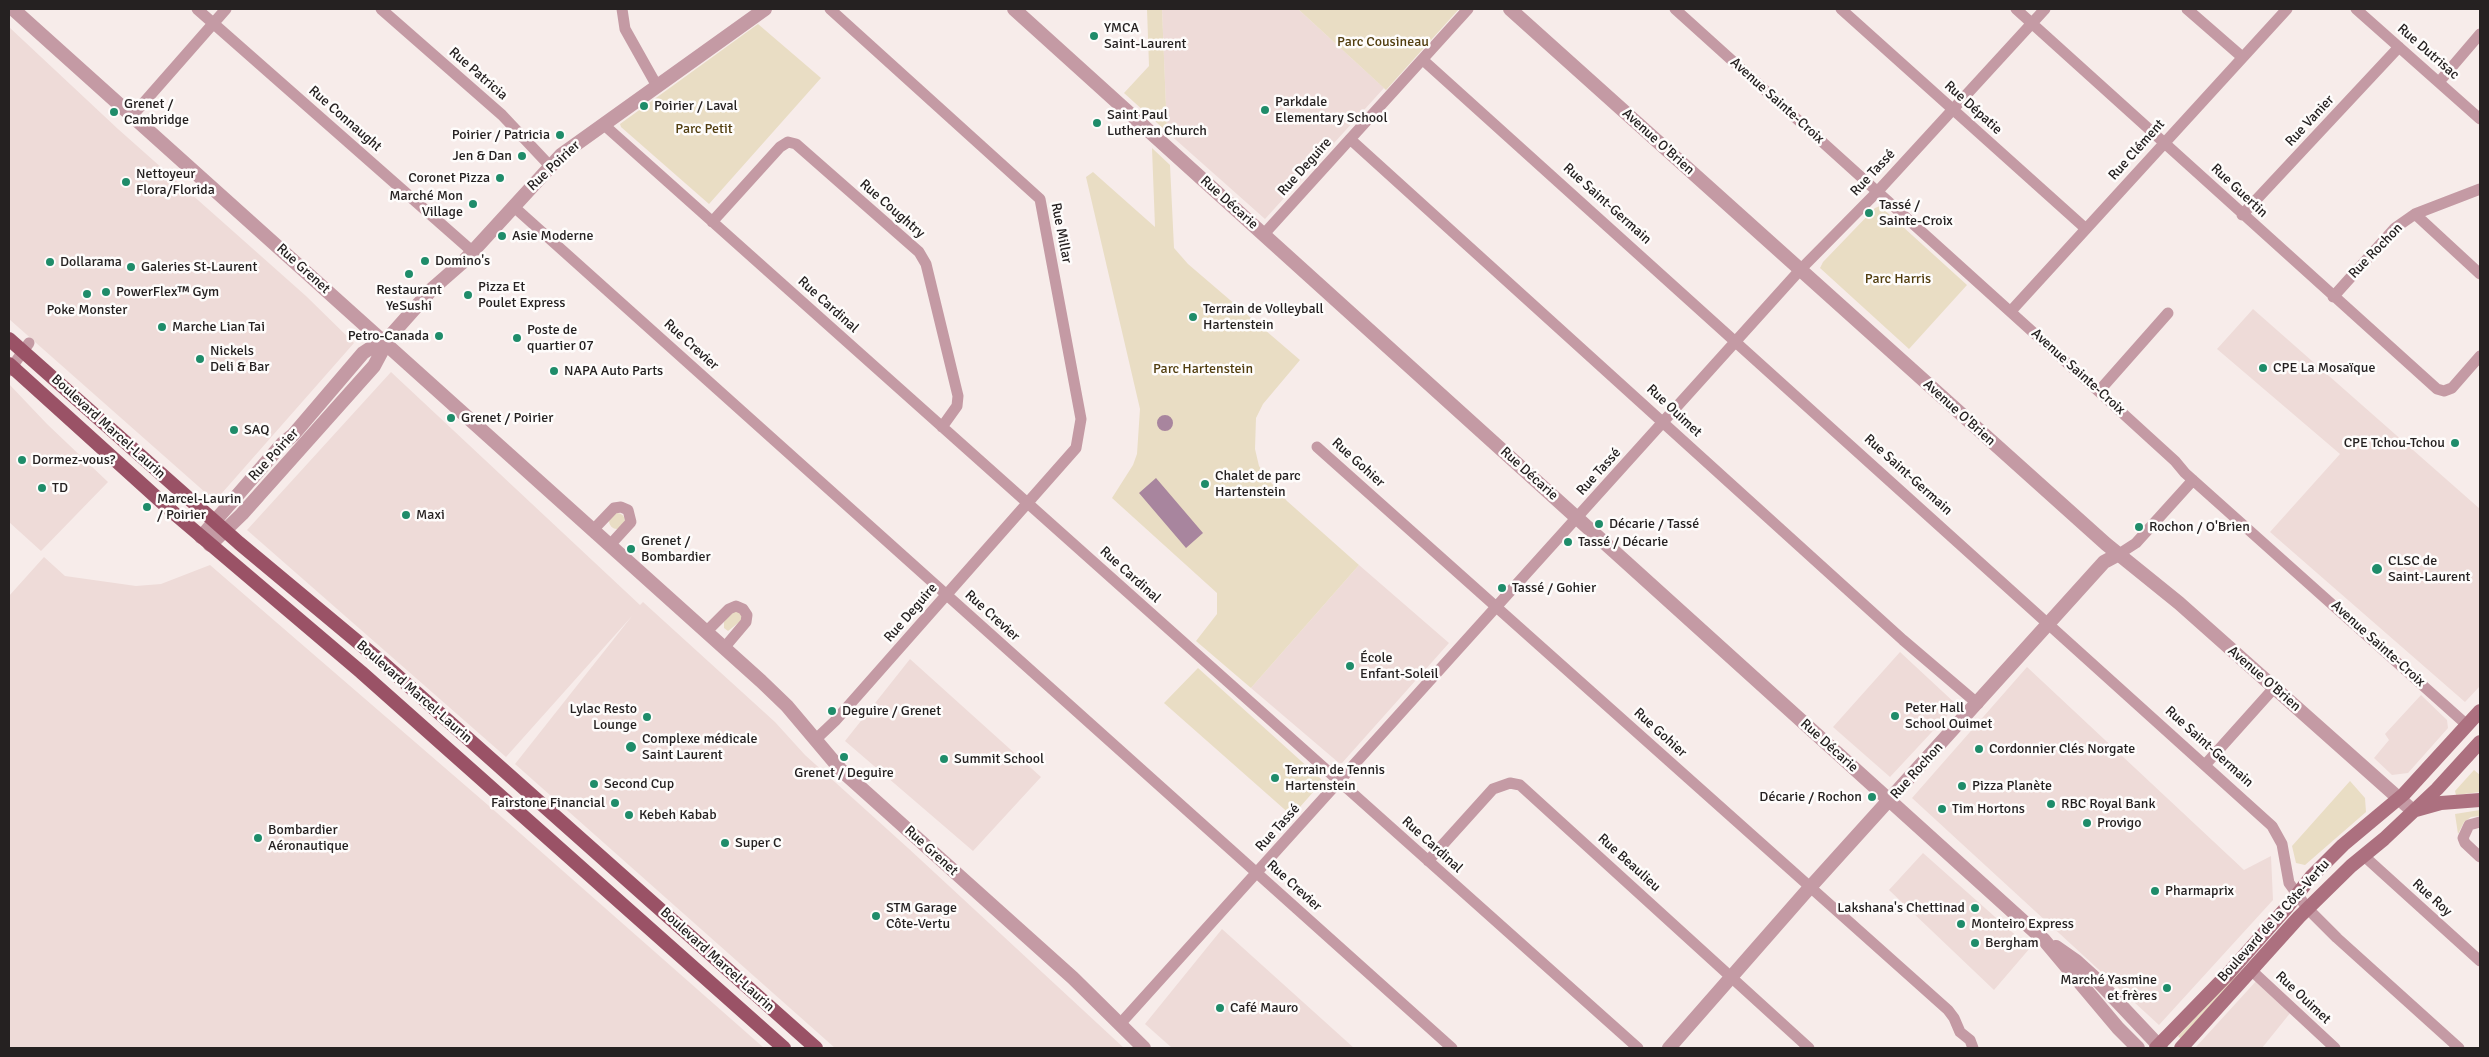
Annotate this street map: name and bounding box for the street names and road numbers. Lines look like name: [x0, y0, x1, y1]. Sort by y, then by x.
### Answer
street label: Rue Dutrisac: [2394, 21, 2462, 83]
street label: Rue Patricia: [445, 44, 511, 104]
street label: Avenue Sainte-Croix: [1727, 54, 1827, 148]
street label: Rue Dépatie: [1941, 78, 2005, 138]
street label: Rue Connaught: [305, 83, 385, 155]
street label: Rue Vanier: [2282, 92, 2338, 150]
street label: Avenue O'Brien: [1619, 105, 1697, 179]
street label: Rue Clément: [2105, 116, 2169, 184]
street label: Rue Deguire: [1274, 134, 1336, 200]
street label: Rue Poirier: [524, 137, 584, 195]
street label: Rue Tassé: [1847, 146, 1899, 200]
street label: Rue Saint-Germain: [1559, 160, 1655, 248]
street label: Rue Guertin: [2207, 161, 2271, 221]
street label: Rue Décarie: [1197, 173, 1261, 233]
street label: Rue Coughtry: [856, 176, 928, 242]
street label: Rue Millar: [1047, 201, 1075, 265]
street label: Rue Rochon: [2345, 220, 2407, 282]
street label: Rue Grenet: [273, 241, 333, 297]
street label: Rue Cardinal: [794, 273, 862, 337]
street label: Rue Crevier: [660, 316, 722, 374]
street label: Avenue Sainte-Croix: [2028, 325, 2128, 419]
street label: Boulevard Marcel-Laurin: [48, 371, 168, 483]
street label: Avenue O'Brien: [1920, 376, 1998, 450]
street label: Rue Ouimet: [1643, 381, 1705, 441]
street label: Rue Poirier: [245, 425, 303, 485]
street label: Rue Saint-Germain: [1860, 431, 1956, 519]
street label: Rue Gohier: [1328, 435, 1388, 491]
street label: Rue Décarie: [1497, 444, 1561, 504]
street label: Rue Tassé: [1573, 445, 1625, 499]
street label: Rue Cardinal: [1096, 543, 1164, 607]
street label: Rue Deguire: [881, 580, 941, 646]
street label: Rue Crevier: [961, 587, 1023, 645]
street label: Avenue Sainte-Croix: [2328, 597, 2428, 691]
street label: Boulevard Marcel-Laurin: [353, 637, 475, 747]
street label: Avenue O'Brien: [2224, 643, 2304, 715]
street label: Rue Saint-Germain: [2161, 703, 2257, 791]
street label: Rue Gohier: [1630, 705, 1690, 761]
street label: Rue Décarie: [1797, 716, 1861, 776]
street label: Rue Rochon: [1887, 739, 1947, 803]
street label: Rue Tassé: [1252, 801, 1304, 855]
street label: Rue Cardinal: [1398, 813, 1466, 877]
street label: Rue Grenet: [901, 823, 961, 879]
street label: Rue Beaulieu: [1594, 830, 1664, 896]
street label: Boulevard de la Côte-Vertu: [2215, 856, 2333, 986]
street label: Rue Crevier: [1263, 857, 1325, 915]
street label: Rue Roy: [2409, 876, 2455, 920]
street label: Boulevard Marcel-Laurin: [657, 904, 777, 1016]
street label: Rue Ouimet: [2272, 968, 2334, 1028]

